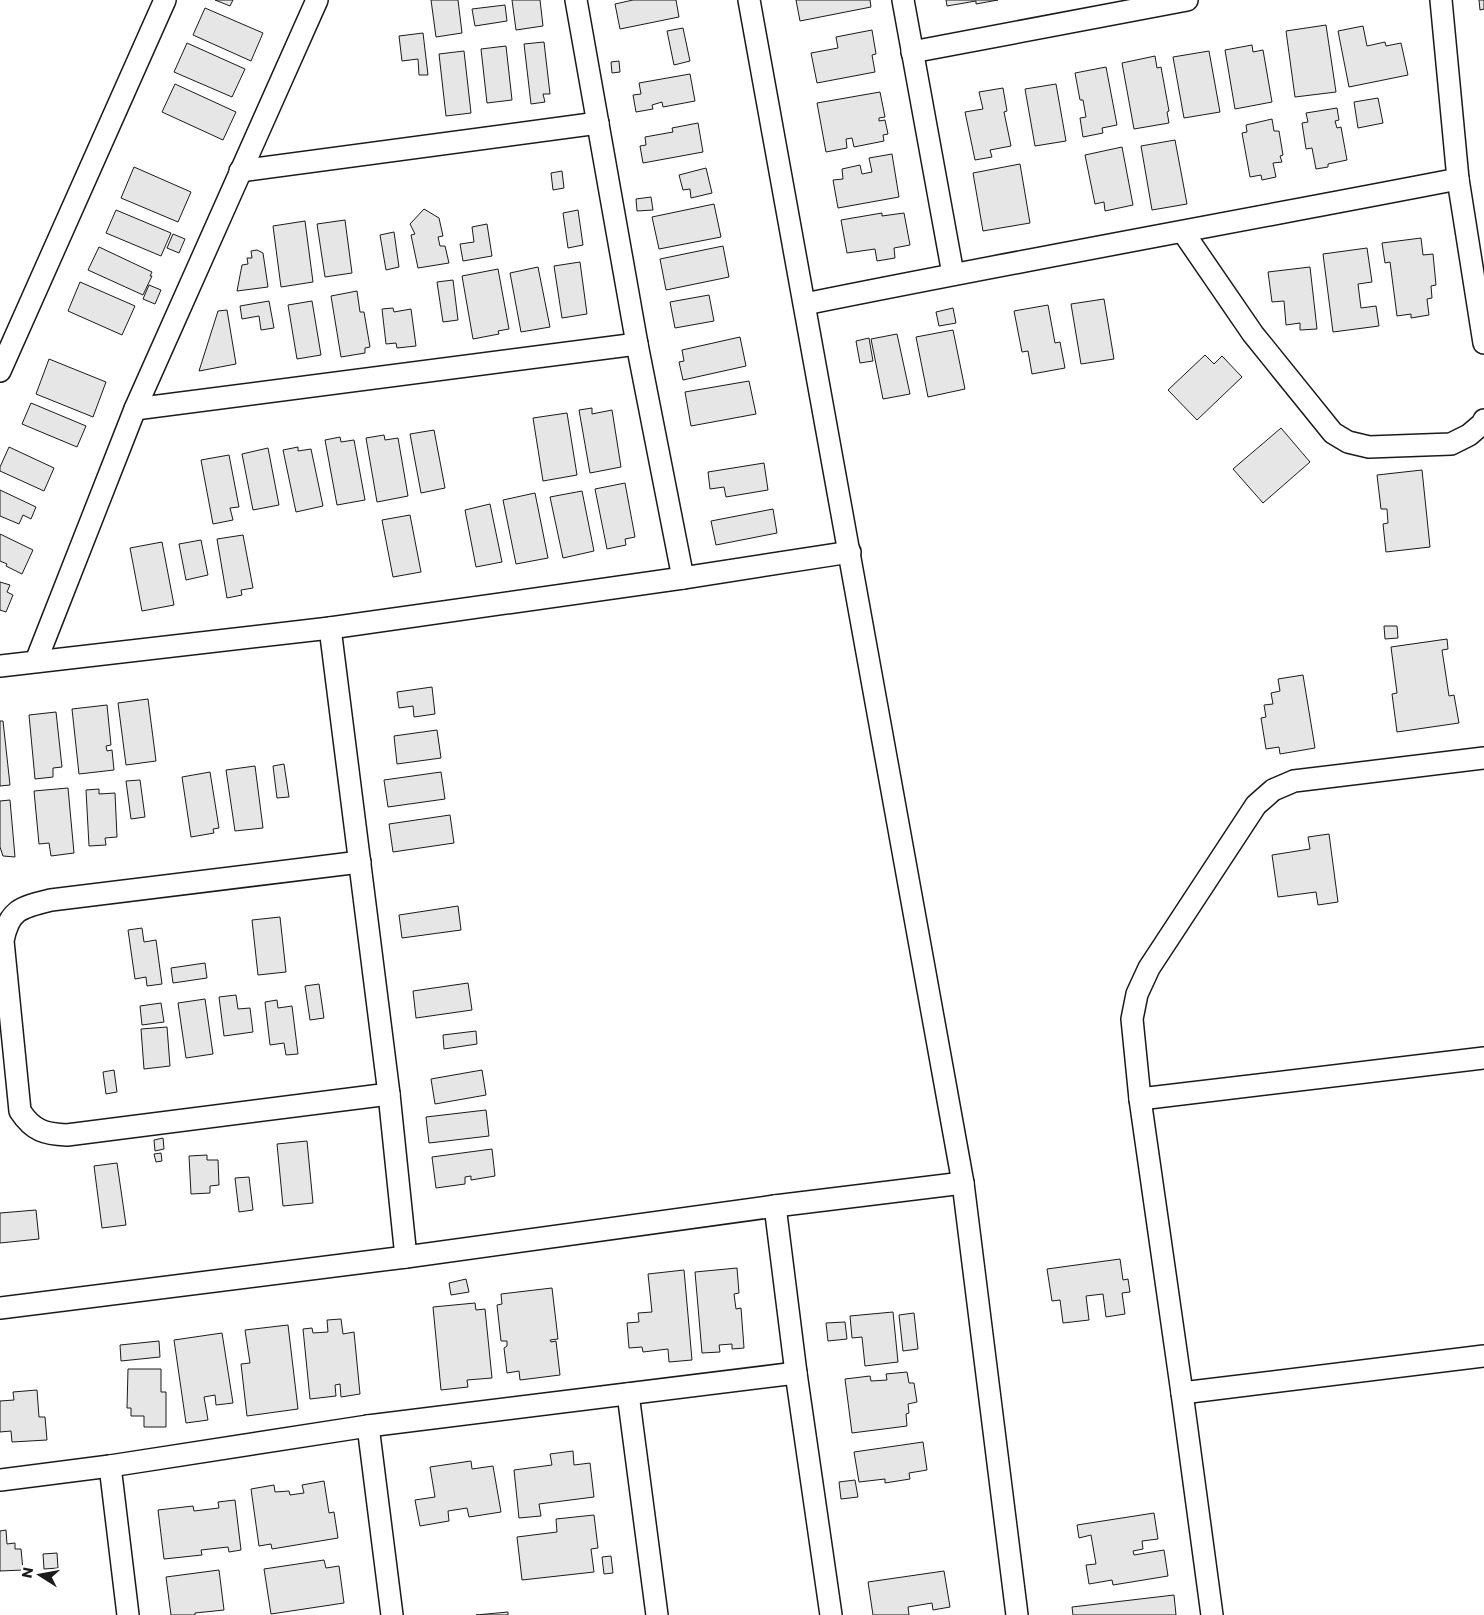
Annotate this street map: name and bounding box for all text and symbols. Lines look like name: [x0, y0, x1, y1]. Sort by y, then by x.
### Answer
north arrow: [15, 1550, 65, 1600]
text: N: [16, 1565, 38, 1580]

